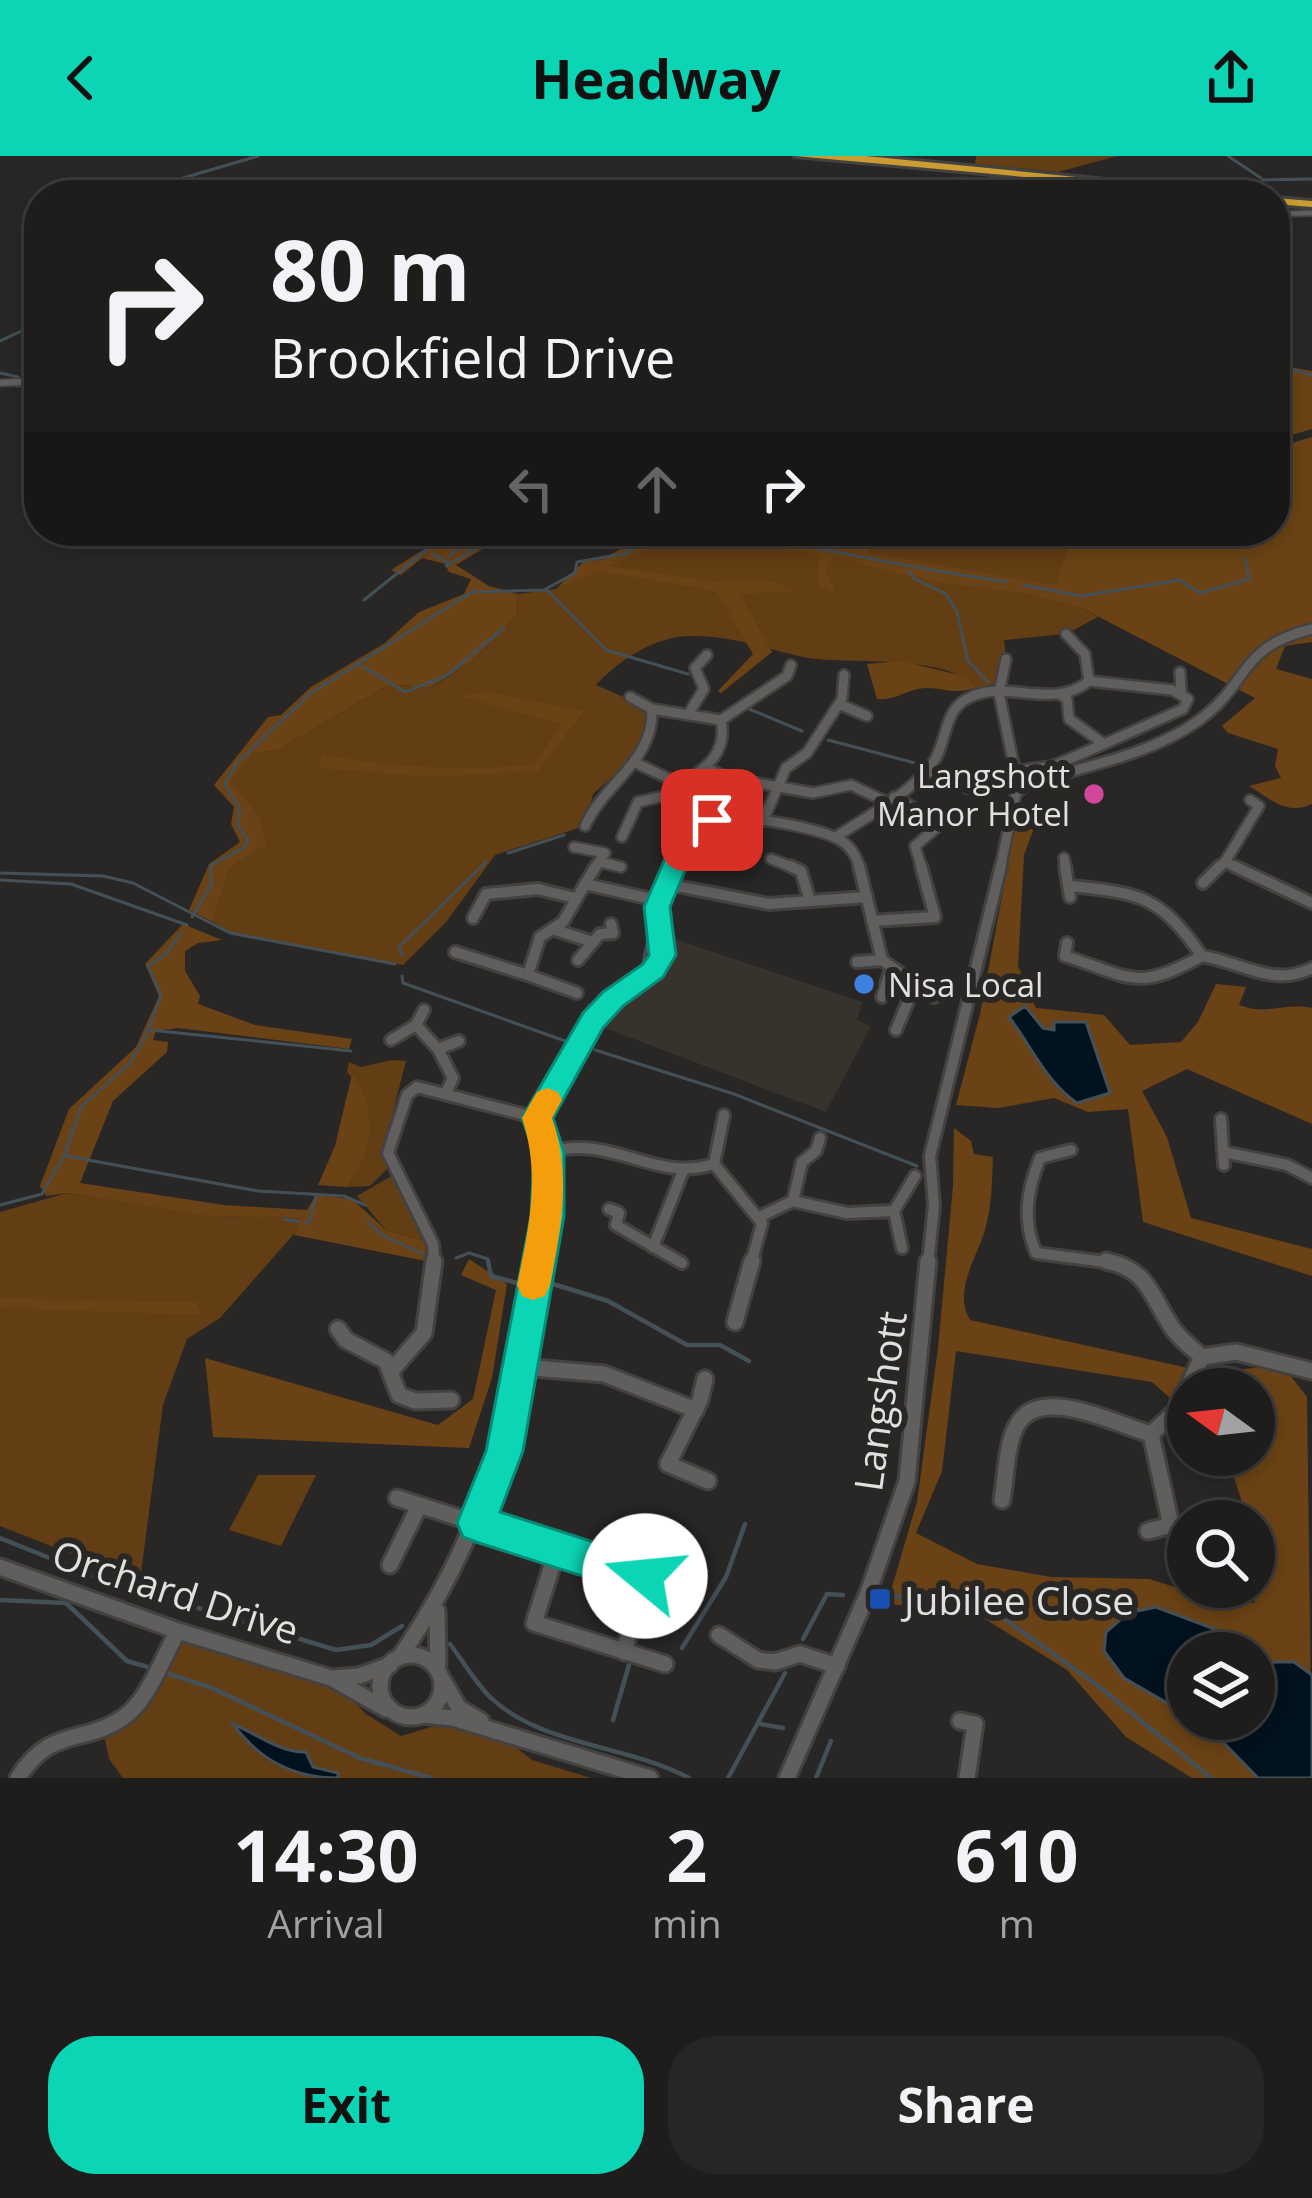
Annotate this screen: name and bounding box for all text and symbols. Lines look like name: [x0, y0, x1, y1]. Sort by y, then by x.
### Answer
text: Headway: [531, 41, 781, 115]
icon: back: [48, 45, 114, 111]
icon: share: [1198, 45, 1264, 111]
text: 80 m: [270, 211, 470, 326]
icon: right: [72, 228, 228, 384]
text: Brookfield Drive: [270, 320, 675, 394]
icon: left: [498, 456, 564, 522]
icon: ahead: [624, 456, 690, 522]
icon: right: [750, 456, 816, 522]
place label: Langshott Manor Hotel: [877, 753, 1070, 836]
pin: [661, 769, 763, 871]
marker: Langshott Manor Hotel: [1081, 781, 1107, 807]
icon: arrive: [679, 787, 745, 853]
place label: Nisa Local: [888, 962, 1043, 1007]
marker: Nisa Local: [851, 971, 877, 997]
street label: Langshott: [840, 1308, 918, 1494]
north arrow: [1167, 1368, 1275, 1476]
map controls: [1167, 1368, 1275, 1740]
button: search: [1167, 1500, 1275, 1608]
position arrow: [582, 1513, 708, 1639]
street label: Orchard Drive: [46, 1526, 306, 1656]
place label: Jubilee Close: [900, 1573, 1134, 1626]
marker: Jubilee Close: [867, 1586, 893, 1612]
button: layers: [1167, 1632, 1275, 1740]
text: 14:30: [233, 1805, 419, 1903]
text: 2: [666, 1805, 707, 1903]
text: 610: [955, 1805, 1079, 1903]
text: Arrival: [267, 1896, 385, 1949]
text: min: [652, 1896, 722, 1949]
text: m: [999, 1896, 1035, 1949]
button: Exit: [48, 2036, 644, 2174]
button: Share: [668, 2036, 1264, 2174]

